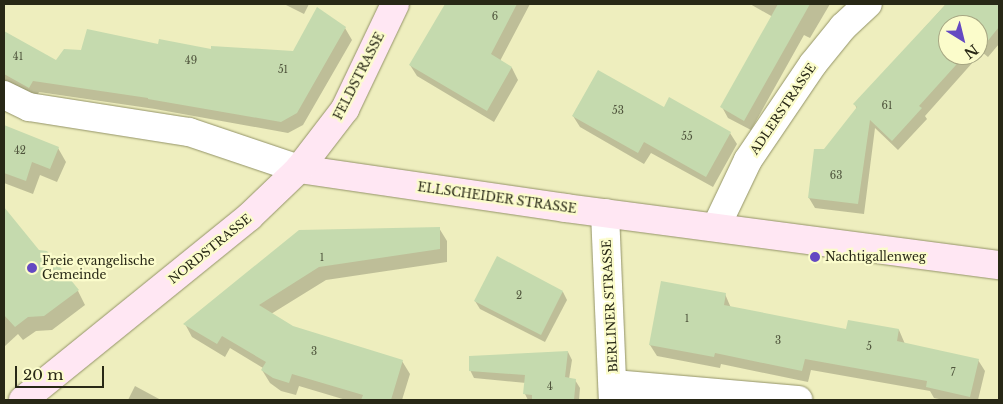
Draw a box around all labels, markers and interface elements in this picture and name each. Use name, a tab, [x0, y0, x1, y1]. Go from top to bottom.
house number: 6	[492, 11, 498, 23]
north arrow	[938, 15, 988, 65]
street label: FELDSTRASSE	[331, 30, 387, 122]
text: N	[961, 40, 982, 62]
house number: 41	[13, 51, 23, 63]
house number: 49	[185, 55, 197, 67]
street label: ADLERSTRASSE	[747, 61, 819, 157]
house number: 51	[278, 64, 288, 76]
house number: 61	[882, 100, 892, 112]
house number: 53	[612, 105, 624, 117]
house number: 55	[681, 131, 693, 143]
house number: 42	[14, 145, 26, 157]
house number: 63	[830, 170, 842, 182]
street label: ELLSCHEIDER STRASSE	[416, 180, 578, 216]
street label: NORDSTRASSE	[166, 211, 254, 287]
street label: BERLINER STRASSE	[599, 239, 621, 373]
place label: Nachtigallenweg	[825, 250, 926, 264]
marker: Nachtigallenweg	[809, 251, 821, 263]
house number: 1	[320, 252, 324, 264]
place label: Freie evangelische Gemeinde	[42, 254, 155, 282]
marker: Freie evangelische Gemeinde	[26, 262, 38, 274]
house number: 2	[516, 290, 522, 302]
house number: 1	[685, 313, 689, 325]
house number: 3	[775, 335, 781, 347]
house number: 5	[866, 341, 872, 353]
house number: 3	[311, 346, 317, 358]
scale bar	[18, 356, 106, 388]
text: 20 m	[23, 365, 63, 384]
house number: 7	[950, 367, 956, 379]
house number: 4	[547, 381, 553, 393]

